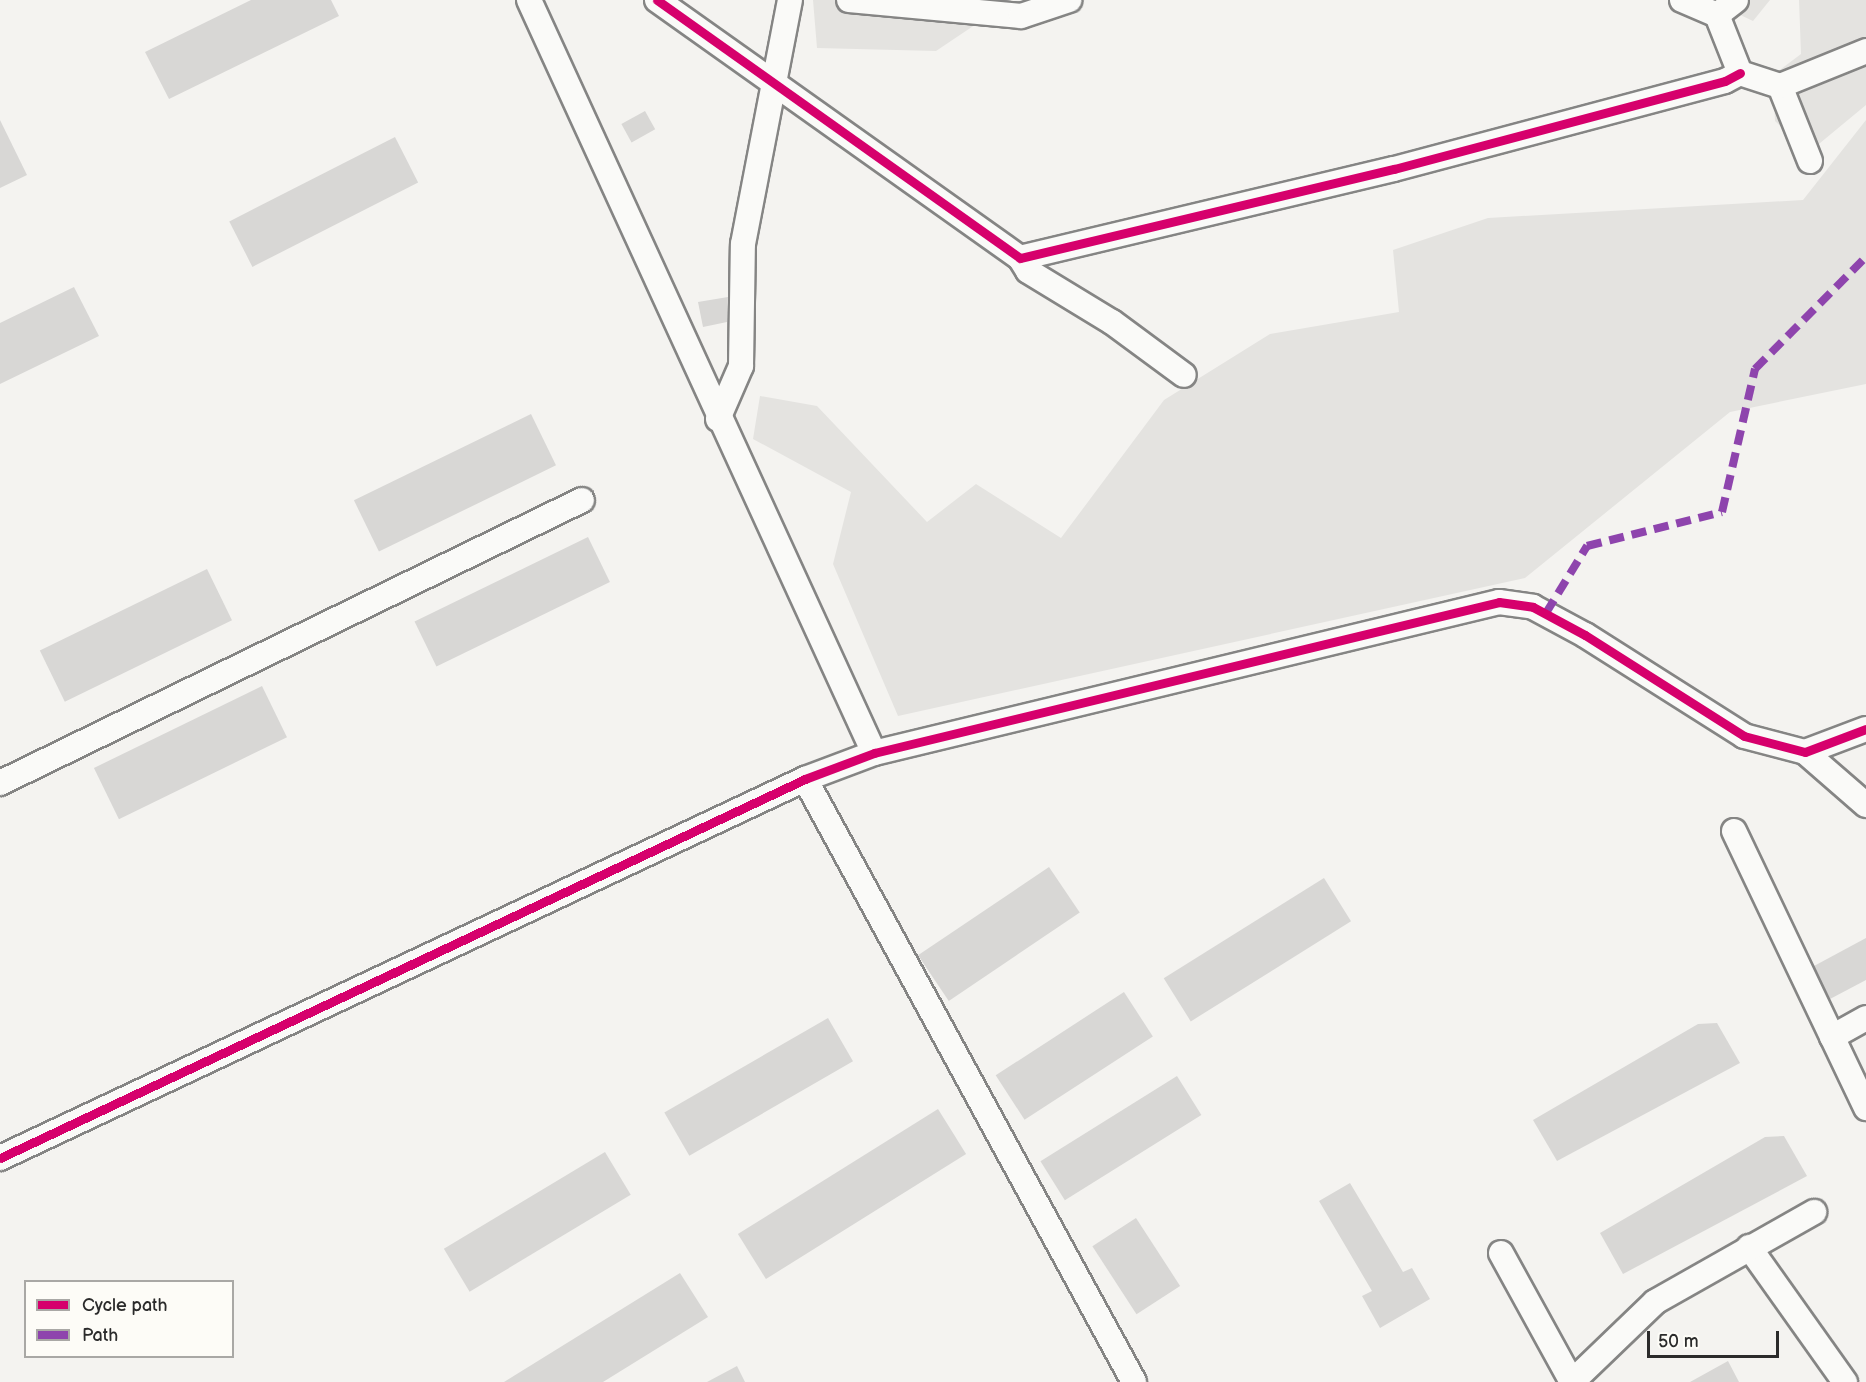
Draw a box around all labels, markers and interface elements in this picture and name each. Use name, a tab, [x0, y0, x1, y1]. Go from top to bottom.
legend	[24, 1280, 234, 1358]
text: Cycle path	[82, 1295, 168, 1316]
scale bar	[1650, 1319, 1782, 1357]
text: Path	[82, 1325, 118, 1346]
text: 50 m	[1658, 1331, 1699, 1352]

